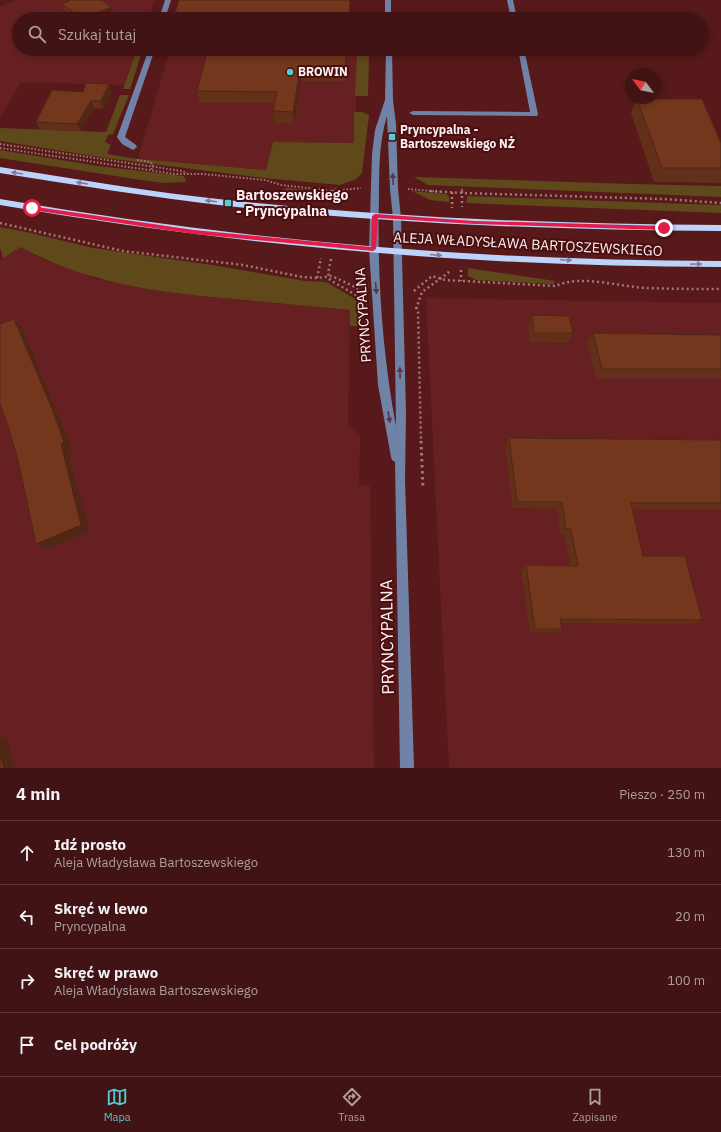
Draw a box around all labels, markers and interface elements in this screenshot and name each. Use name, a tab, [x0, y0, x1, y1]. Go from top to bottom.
search box	[12, 12, 709, 56]
icon: search	[26, 23, 48, 45]
text: Szukaj tutaj	[58, 25, 136, 44]
place label: BROWIN	[298, 64, 348, 79]
marker: BROWIN	[285, 67, 295, 77]
north arrow	[625, 68, 661, 104]
place label: Pryncypalna - Bartoszewskiego NŻ	[400, 122, 515, 151]
marker: Pryncypalna - Bartoszewskiego NŻ	[387, 132, 397, 142]
one-way arrow	[11, 170, 23, 176]
one-way arrow	[390, 173, 397, 185]
one-way arrow	[76, 180, 88, 186]
place label: Bartoszewskiego - Pryncypalna	[236, 186, 348, 220]
one-way arrow	[205, 197, 217, 204]
marker: Bartoszewskiego - Pryncypalna	[223, 198, 233, 208]
route start	[23, 199, 41, 217]
route end	[655, 219, 673, 237]
street label: ALEJA WŁADYSŁAWA BARTOSZEWSKIEGO	[393, 228, 663, 260]
one-way arrow	[430, 251, 442, 258]
one-way arrow	[560, 257, 572, 264]
one-way arrow	[690, 261, 703, 267]
street label: PRYNCYPALNA	[351, 267, 375, 363]
one-way arrow	[373, 282, 379, 294]
one-way arrow	[397, 366, 403, 379]
one-way arrow	[386, 411, 392, 423]
street label: PRYNCYPALNA	[375, 579, 399, 695]
text: 4 min	[16, 783, 60, 805]
text: Pieszo · 250 m	[619, 786, 705, 803]
text: Idź prosto	[54, 835, 126, 854]
icon: ahead	[16, 842, 38, 864]
text: 130 m	[667, 844, 705, 861]
text: Aleja Władysława Bartoszewskiego	[54, 854, 258, 871]
text: Skręć w lewo	[54, 899, 148, 918]
icon: left	[16, 906, 38, 928]
text: 20 m	[675, 908, 705, 925]
text: Pryncypalna	[54, 918, 126, 935]
text: Skręć w prawo	[54, 963, 158, 982]
icon: right	[16, 970, 38, 992]
text: 100 m	[667, 972, 705, 989]
text: Aleja Władysława Bartoszewskiego	[54, 982, 258, 999]
icon: arrive	[16, 1034, 38, 1056]
text: Cel podróży	[54, 1035, 137, 1054]
tab: Mapa	[104, 1086, 131, 1124]
tab: Trasa	[338, 1086, 365, 1124]
tab: Zapisane	[572, 1086, 617, 1124]

